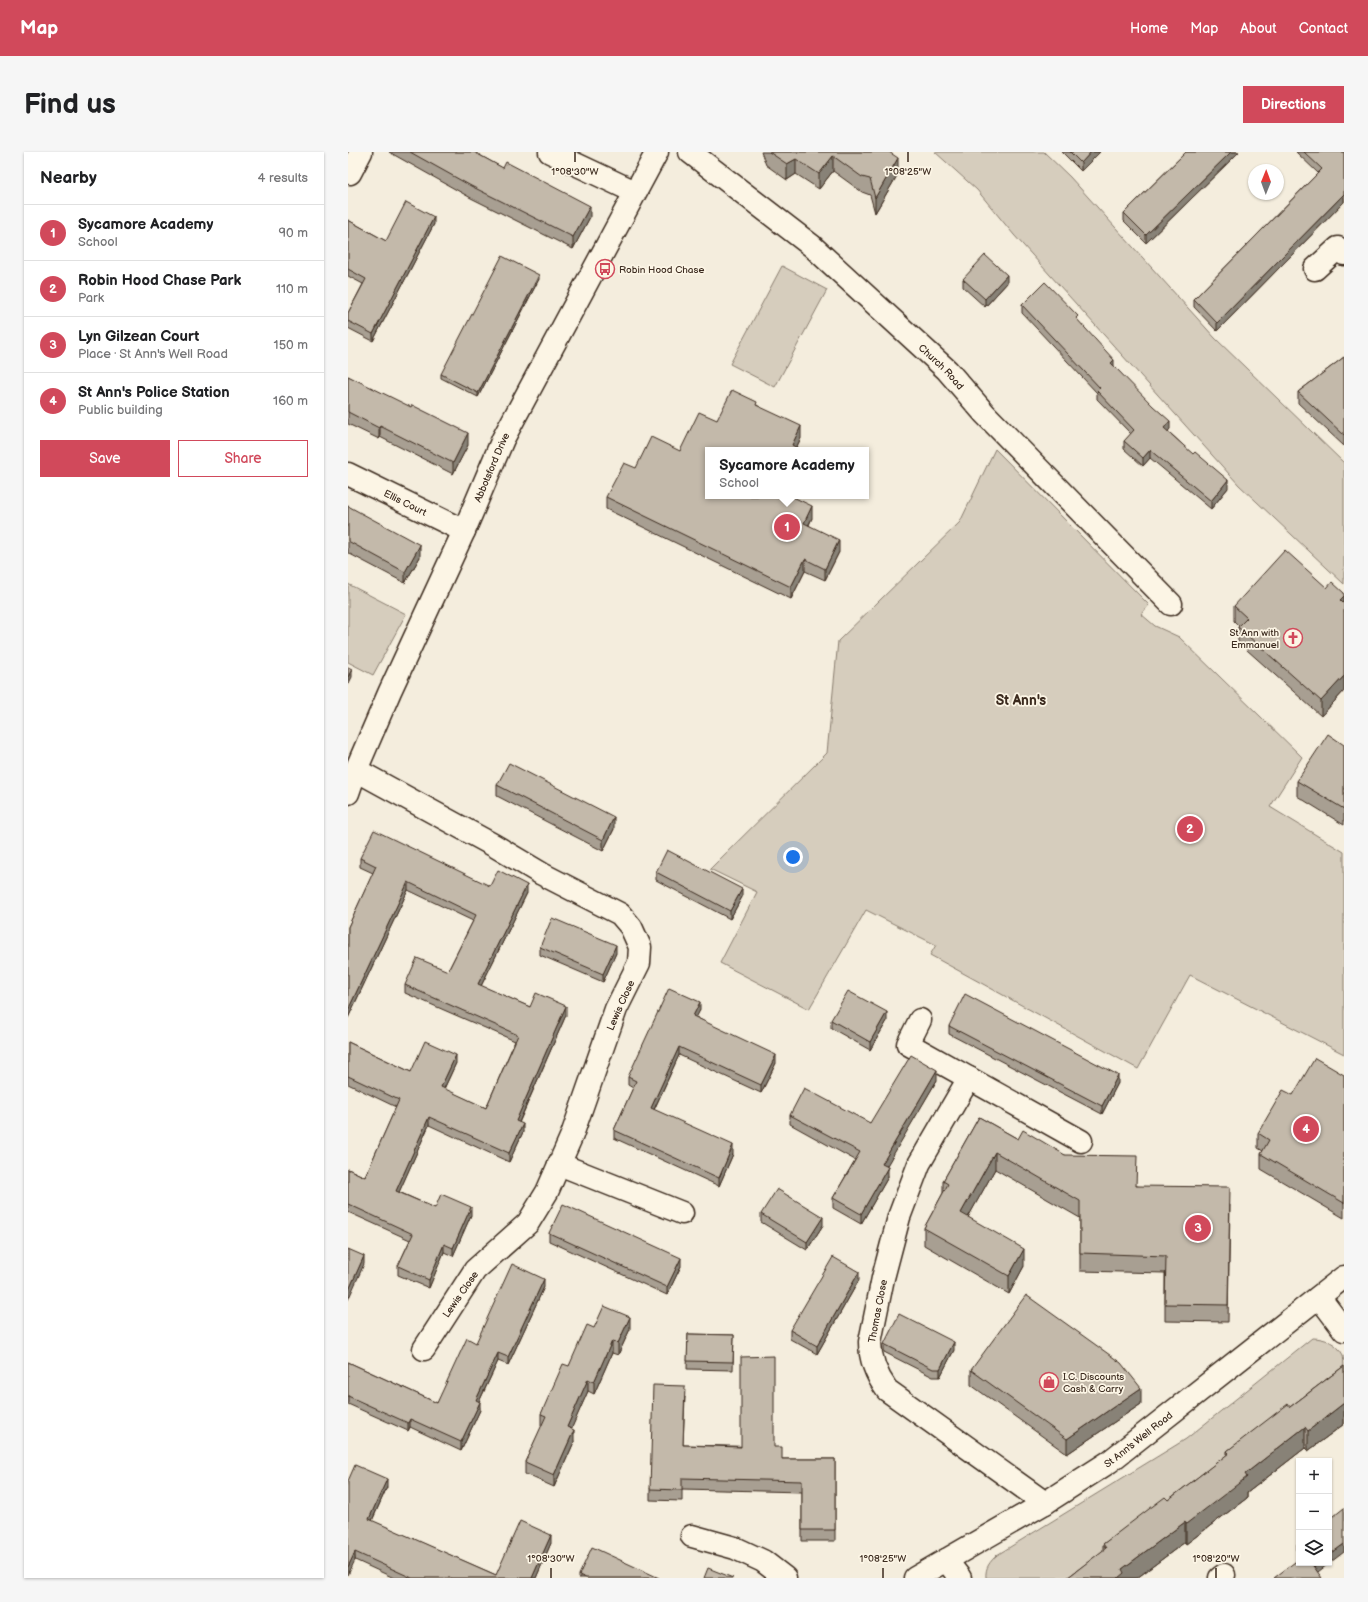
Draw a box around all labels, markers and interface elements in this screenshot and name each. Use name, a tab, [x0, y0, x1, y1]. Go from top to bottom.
text: Map	[20, 17, 58, 40]
text: Home	[1130, 20, 1168, 37]
text: Map	[1190, 20, 1218, 37]
text: About	[1240, 20, 1277, 37]
text: Contact	[1299, 20, 1348, 37]
button: Directions	[1243, 86, 1344, 123]
text: Find us	[24, 88, 116, 121]
north arrow	[1248, 164, 1284, 200]
text: 1°08'30"W	[551, 166, 599, 178]
text: 1°08'25"W	[885, 166, 931, 178]
text: Nearby	[40, 168, 97, 188]
text: 4 results	[258, 170, 308, 186]
text: Sycamore Academy	[78, 215, 213, 234]
text: 1	[50, 225, 56, 241]
text: 90 m	[279, 225, 308, 241]
text: School	[78, 234, 118, 250]
bus stop icon: Robin Hood Chase	[594, 258, 616, 280]
place label: Robin Hood Chase	[619, 264, 704, 276]
text: Robin Hood Chase Park	[78, 271, 241, 290]
text: 2	[49, 281, 57, 297]
text: 110 m	[276, 281, 308, 297]
text: Park	[78, 290, 104, 306]
text: Lyn Gilzean Court	[78, 327, 199, 346]
text: 3	[49, 337, 57, 353]
text: 150 m	[274, 337, 308, 353]
street label: Church Road	[916, 342, 966, 392]
text: Place · St Ann's Well Road	[78, 346, 228, 362]
text: St Ann's Police Station	[78, 383, 230, 402]
text: 4	[49, 393, 57, 409]
text: 160 m	[273, 393, 308, 409]
text: Public building	[78, 402, 163, 418]
street label: Abbotsford Drive	[472, 431, 512, 504]
button: Save	[40, 440, 170, 477]
button: Share	[178, 440, 308, 477]
popup	[705, 447, 869, 499]
text: Sycamore Academy	[719, 456, 855, 475]
text: School	[719, 475, 759, 491]
street label: Ellis Court	[382, 488, 428, 519]
pin: 1	[774, 512, 800, 542]
place label: St Ann with Emmanuel	[1229, 627, 1279, 651]
church icon: St Ann with Emmanuel	[1282, 627, 1304, 649]
district label: St Ann's	[996, 692, 1046, 709]
pin: 2	[1177, 814, 1203, 844]
your location	[783, 847, 803, 867]
street label: Lewis Close	[604, 978, 637, 1032]
pin: 4	[1293, 1114, 1319, 1144]
pin: 3	[1185, 1213, 1211, 1243]
street label: Lewis Close	[440, 1269, 481, 1320]
street label: Thomas Close	[866, 1278, 890, 1344]
shop icon: I.C. Discounts Cash & Carry	[1038, 1371, 1060, 1393]
place label: I.C. Discounts Cash & Carry	[1063, 1371, 1124, 1395]
street label: St Ann's Well Road	[1102, 1409, 1175, 1471]
map controls	[1296, 1458, 1332, 1566]
button: +	[1296, 1458, 1332, 1494]
button: −	[1296, 1494, 1332, 1530]
button: layers	[1296, 1530, 1332, 1566]
text: 1°08'30"W	[527, 1553, 575, 1565]
text: 1°08'25"W	[860, 1553, 906, 1565]
text: 1°08'20"W	[1192, 1553, 1240, 1565]

